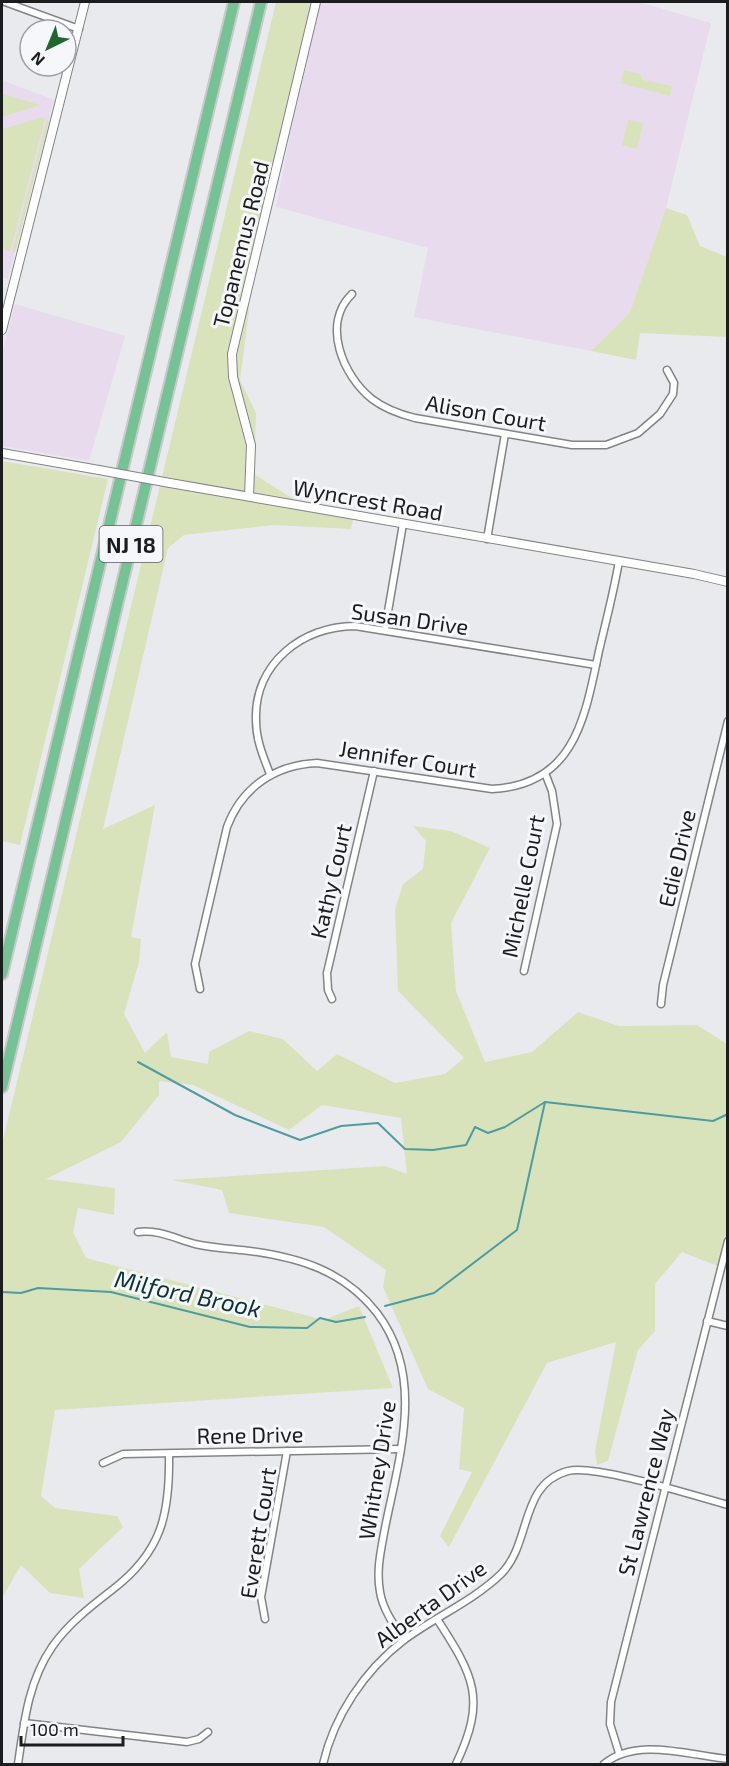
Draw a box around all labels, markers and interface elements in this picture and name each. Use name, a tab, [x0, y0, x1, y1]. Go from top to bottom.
north arrow	[18, 18, 78, 78]
text: N	[27, 48, 48, 70]
street label: Topanemus Road	[207, 158, 273, 330]
street label: Alison Court	[424, 389, 548, 435]
street label: Wyncrest Road	[291, 473, 445, 525]
road number: NJ 18	[100, 526, 162, 562]
street label: Susan Drive	[350, 597, 470, 639]
street label: Jennifer Court	[338, 734, 478, 782]
street label: Edie Drive	[652, 807, 700, 909]
street label: Michelle Court	[495, 813, 549, 959]
street label: Kathy Court	[304, 821, 356, 941]
water label: Milford Brook	[112, 1263, 264, 1323]
street label: Whitney Drive	[352, 1399, 400, 1541]
street label: St Lawrence Way	[612, 1405, 678, 1578]
street label: Rene Drive	[196, 1420, 304, 1448]
street label: Everett Court	[234, 1466, 280, 1600]
street label: Alberta Drive	[369, 1554, 491, 1652]
scale bar	[21, 1709, 123, 1747]
text: 100 m	[30, 1718, 79, 1740]

